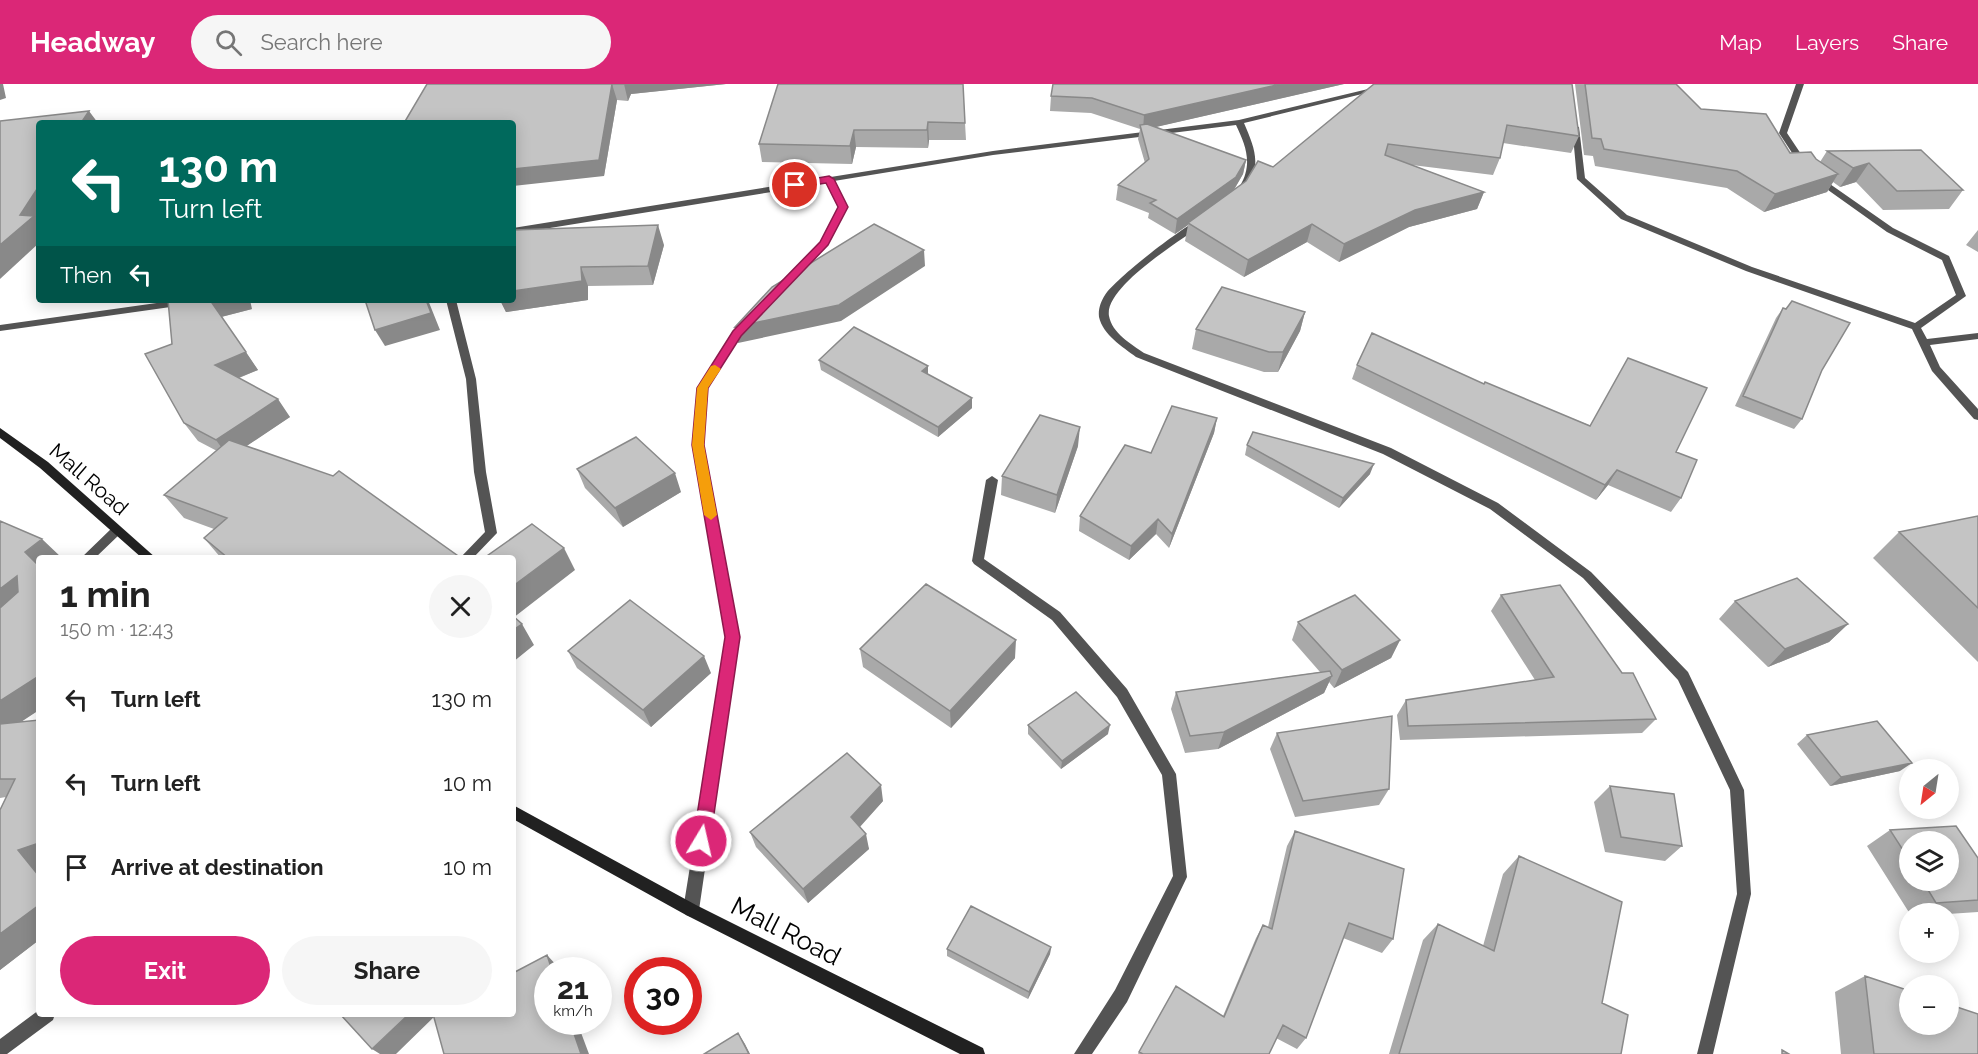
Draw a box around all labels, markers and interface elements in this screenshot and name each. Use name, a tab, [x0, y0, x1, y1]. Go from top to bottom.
search box	[191, 15, 611, 69]
text: Headway	[30, 26, 155, 59]
icon: search	[212, 26, 245, 59]
text: Search here	[260, 29, 383, 55]
text: Map	[1719, 30, 1762, 55]
text: Layers	[1795, 30, 1859, 55]
text: Share	[1892, 30, 1948, 55]
text: 130 m	[159, 143, 278, 192]
icon: left	[60, 144, 138, 222]
pin	[769, 159, 820, 210]
icon: arrive	[778, 168, 811, 201]
text: Turn left	[159, 193, 262, 224]
icon: left	[124, 258, 157, 291]
text: Then	[60, 262, 112, 288]
street label: Mall Road	[44, 438, 134, 520]
text: 1 min	[60, 573, 151, 615]
button: close	[429, 575, 492, 638]
text: 150 m · 12:43	[60, 617, 174, 641]
icon: left	[60, 683, 93, 716]
text: Turn left	[111, 686, 201, 712]
text: 130 m	[432, 686, 492, 712]
north arrow	[1899, 759, 1959, 819]
map controls	[1899, 759, 1959, 1035]
icon: left	[60, 767, 93, 800]
text: Turn left	[111, 770, 201, 796]
text: 10 m	[443, 770, 492, 796]
position arrow	[669, 809, 733, 873]
button: layers	[1899, 831, 1959, 891]
icon: arrive	[60, 851, 93, 884]
text: Arrive at destination	[111, 854, 324, 880]
text: 10 m	[443, 854, 492, 880]
street label: Mall Road	[726, 891, 846, 971]
button: +	[1899, 903, 1959, 963]
button: Exit	[60, 936, 270, 1005]
button: Share	[282, 936, 492, 1005]
speed limit sign: 30	[624, 957, 702, 1035]
text: 21	[557, 971, 589, 1006]
button: −	[1899, 975, 1959, 1035]
text: km/h	[553, 1002, 593, 1020]

